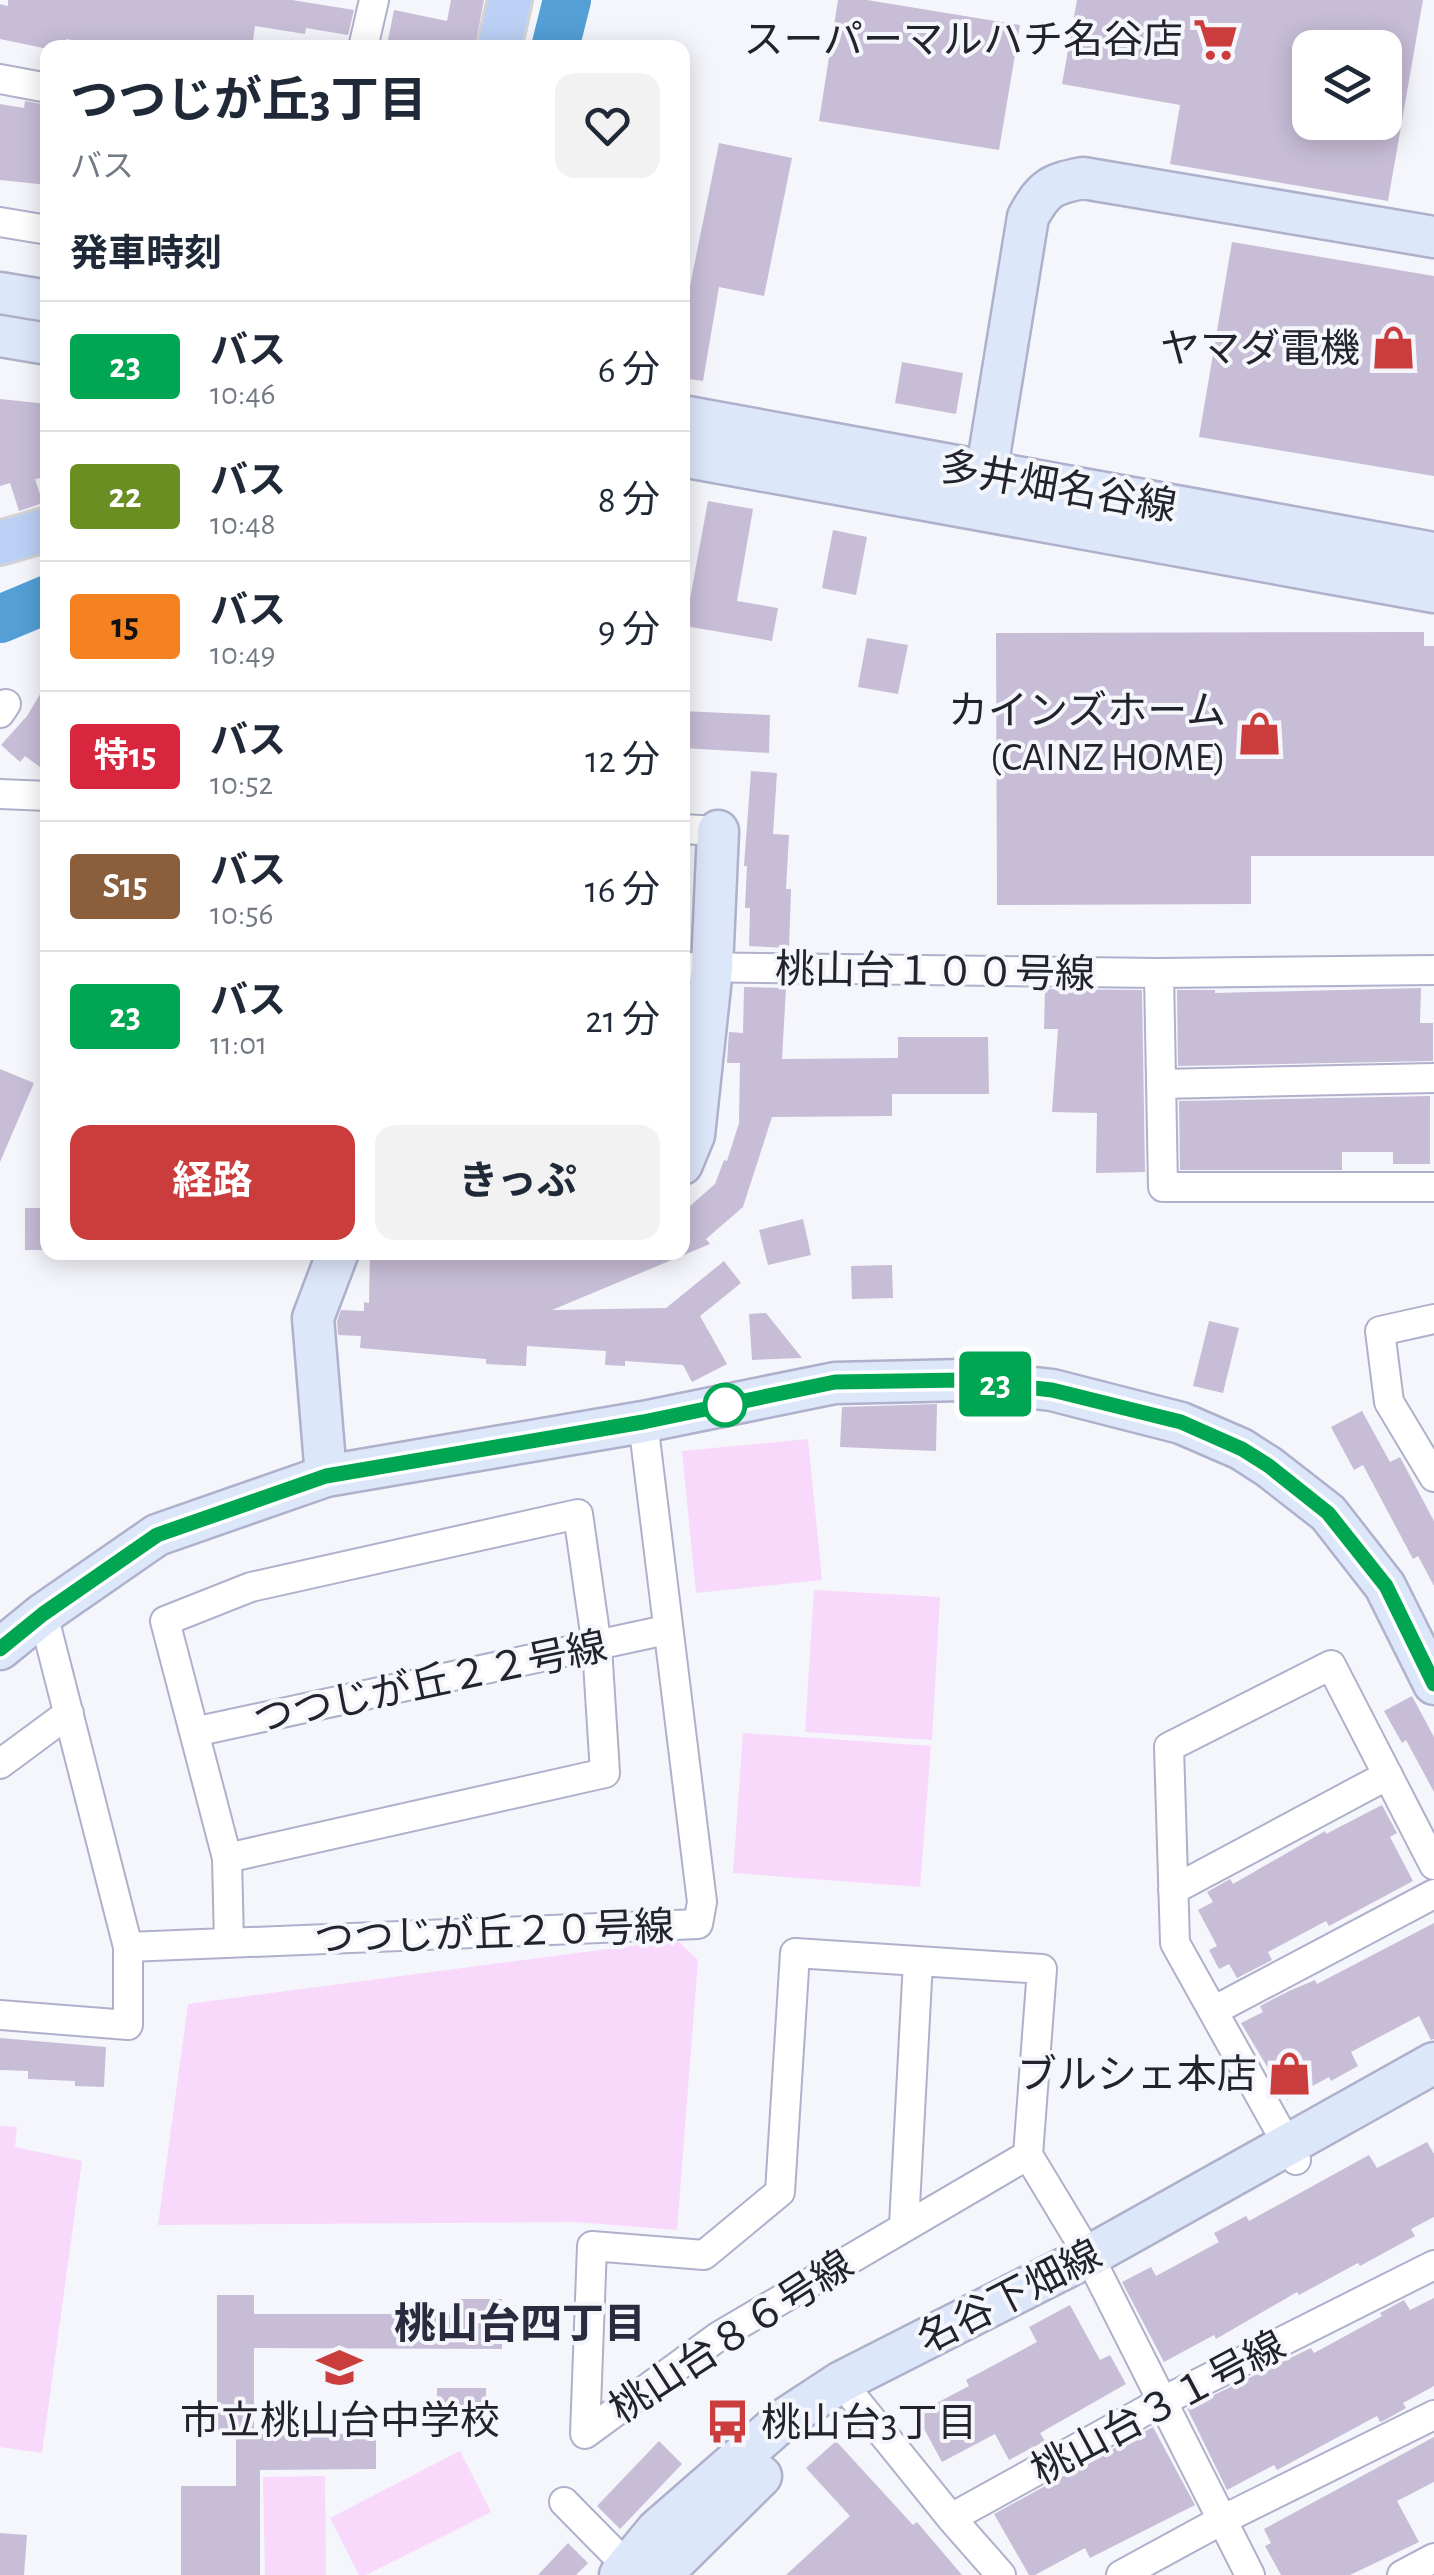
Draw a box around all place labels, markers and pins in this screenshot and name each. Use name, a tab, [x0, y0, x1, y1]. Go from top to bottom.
supermarket icon: スーパーマルハチ名谷店	[1192, 15, 1240, 63]
place label: スーパーマルハチ名谷店	[743, 19, 1183, 61]
shop icon: ヤマダ電機	[1369, 324, 1417, 372]
place label: ヤマダ電機	[1160, 328, 1360, 370]
place label: カインズホーム (CAINZ HOME)	[948, 690, 1226, 778]
shop icon: カインズホーム (CAINZ HOME)	[1235, 709, 1283, 757]
unlabelled marker	[704, 1384, 746, 1426]
shop icon: ブルシェ本店	[1266, 2050, 1314, 2098]
place label: ブルシェ本店	[1017, 2053, 1257, 2096]
school or university icon: 市立桃山台中学校	[316, 2343, 364, 2391]
bus stop icon: 桃山台3丁目	[704, 2398, 752, 2446]
place label: 市立桃山台中学校	[180, 2400, 500, 2442]
place label: 桃山台3丁目	[761, 2402, 977, 2444]

